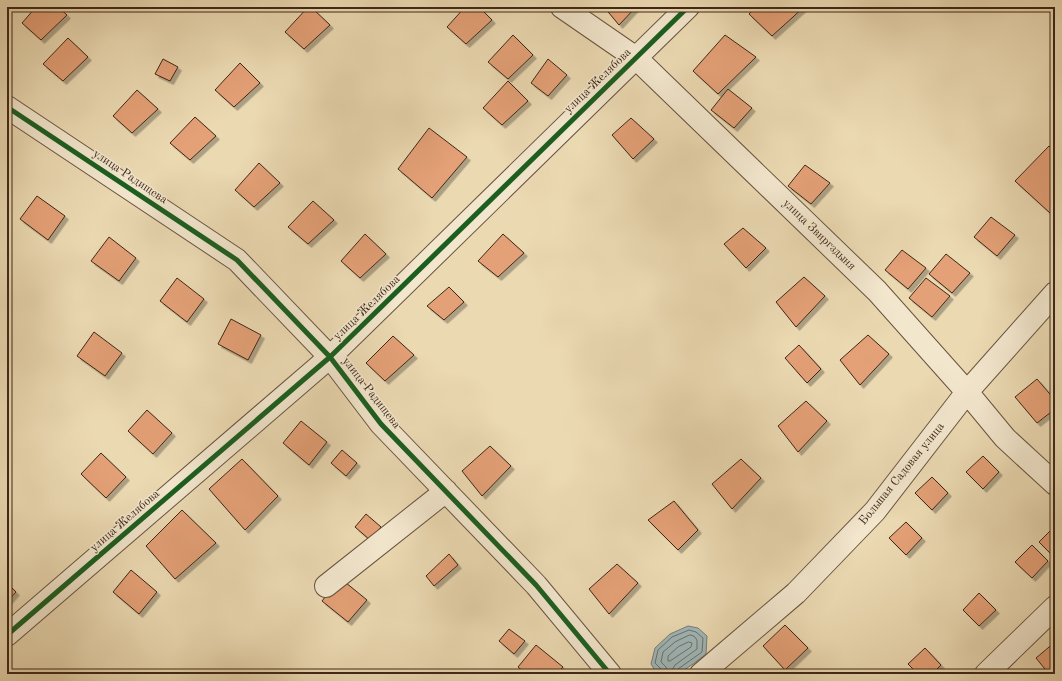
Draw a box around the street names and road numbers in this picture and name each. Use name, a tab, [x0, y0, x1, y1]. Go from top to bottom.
street label: улица Желябова	[562, 46, 634, 116]
street label: улица Радищева	[91, 148, 169, 206]
street label: улица Звиргздыня	[780, 197, 858, 273]
street label: улица Желябова	[331, 273, 403, 343]
street label: улица Радищева	[340, 355, 402, 431]
street label: Большая Садовая улица	[857, 420, 947, 527]
street label: улица Желябова	[88, 488, 162, 554]

